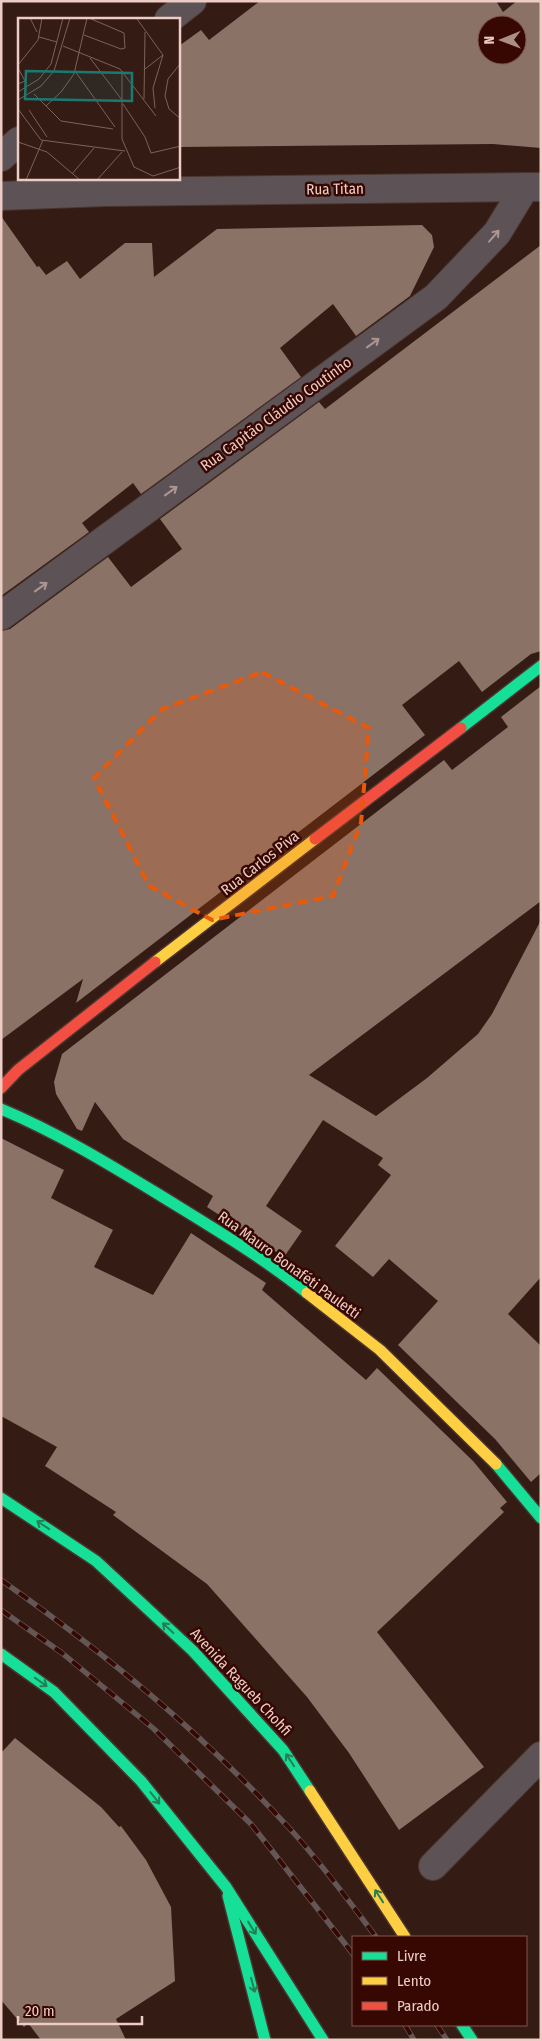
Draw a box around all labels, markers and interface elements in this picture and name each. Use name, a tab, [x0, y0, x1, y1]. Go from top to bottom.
north arrow	[477, 15, 527, 65]
inset map	[18, 18, 180, 180]
text: N	[481, 36, 498, 45]
street label: Rua Titan	[306, 179, 364, 199]
one-way arrow	[488, 230, 499, 243]
one-way arrow	[366, 338, 380, 348]
street label: Rua Capitão Cláudio Coutinho	[197, 353, 355, 475]
one-way arrow	[164, 486, 178, 496]
one-way arrow	[33, 582, 47, 593]
street label: Rua Carlos Piva	[217, 827, 303, 899]
street label: Rua Mauro Bonaféti Pauletti	[214, 1207, 364, 1323]
one-way arrow	[36, 1520, 50, 1530]
one-way arrow	[162, 1622, 175, 1634]
street label: Avenida Ragueb Chohfi	[187, 1625, 295, 1739]
one-way arrow	[34, 1677, 48, 1687]
one-way arrow	[284, 1754, 294, 1768]
one-way arrow	[150, 1791, 160, 1805]
one-way arrow	[373, 1890, 383, 1904]
one-way arrow	[246, 1921, 257, 1935]
legend	[352, 1936, 527, 2026]
text: Livre	[397, 1947, 426, 1965]
text: Lento	[397, 1972, 431, 1990]
one-way arrow	[248, 1977, 258, 1993]
scale bar	[18, 1994, 141, 2026]
text: Parado	[397, 1997, 440, 2015]
text: 20 m	[25, 2002, 55, 2020]

